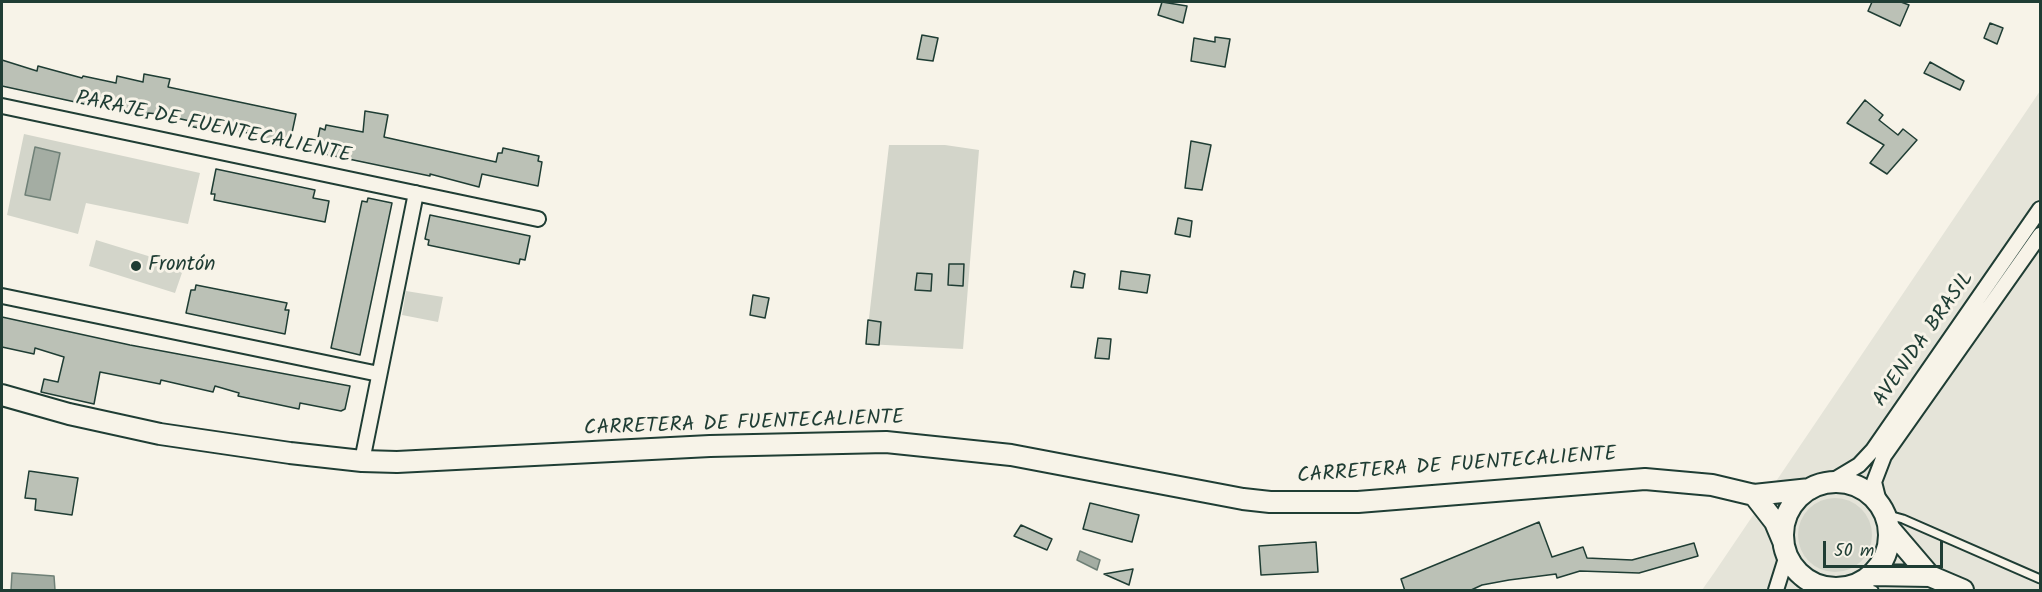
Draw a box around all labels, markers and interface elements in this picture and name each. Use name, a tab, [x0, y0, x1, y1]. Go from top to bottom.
street label: PARAJE DE FUENTECALIENTE	[73, 87, 353, 171]
place label: Frontón	[148, 253, 215, 279]
marker: Frontón	[129, 259, 143, 273]
street label: AVENIDA BRASIL	[1869, 268, 1981, 412]
street label: CARRETERA DE FUENTECALIENTE	[584, 407, 904, 443]
street label: CARRETERA DE FUENTECALIENTE	[1296, 443, 1618, 491]
scale bar	[1826, 529, 1946, 567]
text: 50 m	[1834, 537, 1874, 566]

